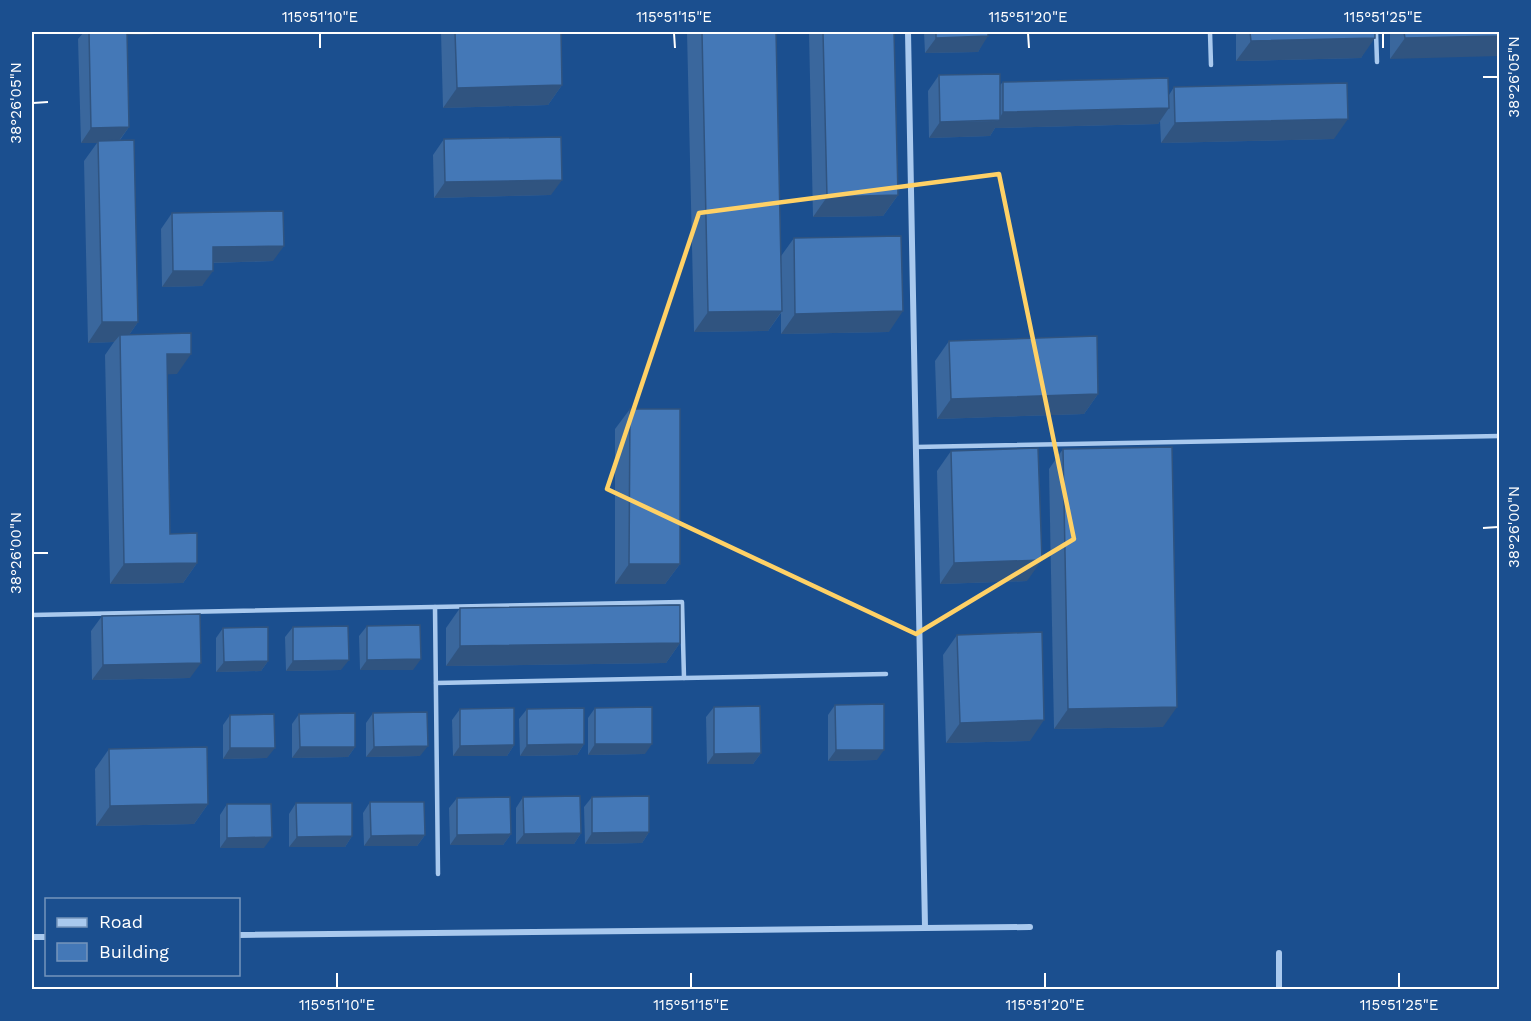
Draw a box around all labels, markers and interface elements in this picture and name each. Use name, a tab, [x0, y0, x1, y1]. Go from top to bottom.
text: 115°51'10"E	[282, 8, 358, 26]
text: 115°51'15"E	[636, 8, 712, 26]
text: 115°51'20"E	[988, 8, 1068, 26]
text: 115°51'25"E	[1344, 8, 1422, 26]
text: 38°26'05"N	[1505, 36, 1523, 118]
text: 38°26'05"N	[7, 62, 25, 144]
text: 38°26'00"N	[1505, 486, 1523, 568]
text: 38°26'00"N	[7, 512, 25, 594]
legend	[45, 898, 240, 976]
text: Road	[99, 911, 143, 932]
text: Building	[99, 941, 169, 962]
text: 115°51'10"E	[299, 996, 375, 1014]
text: 115°51'15"E	[653, 996, 729, 1014]
text: 115°51'20"E	[1005, 996, 1085, 1014]
text: 115°51'25"E	[1360, 996, 1438, 1014]

